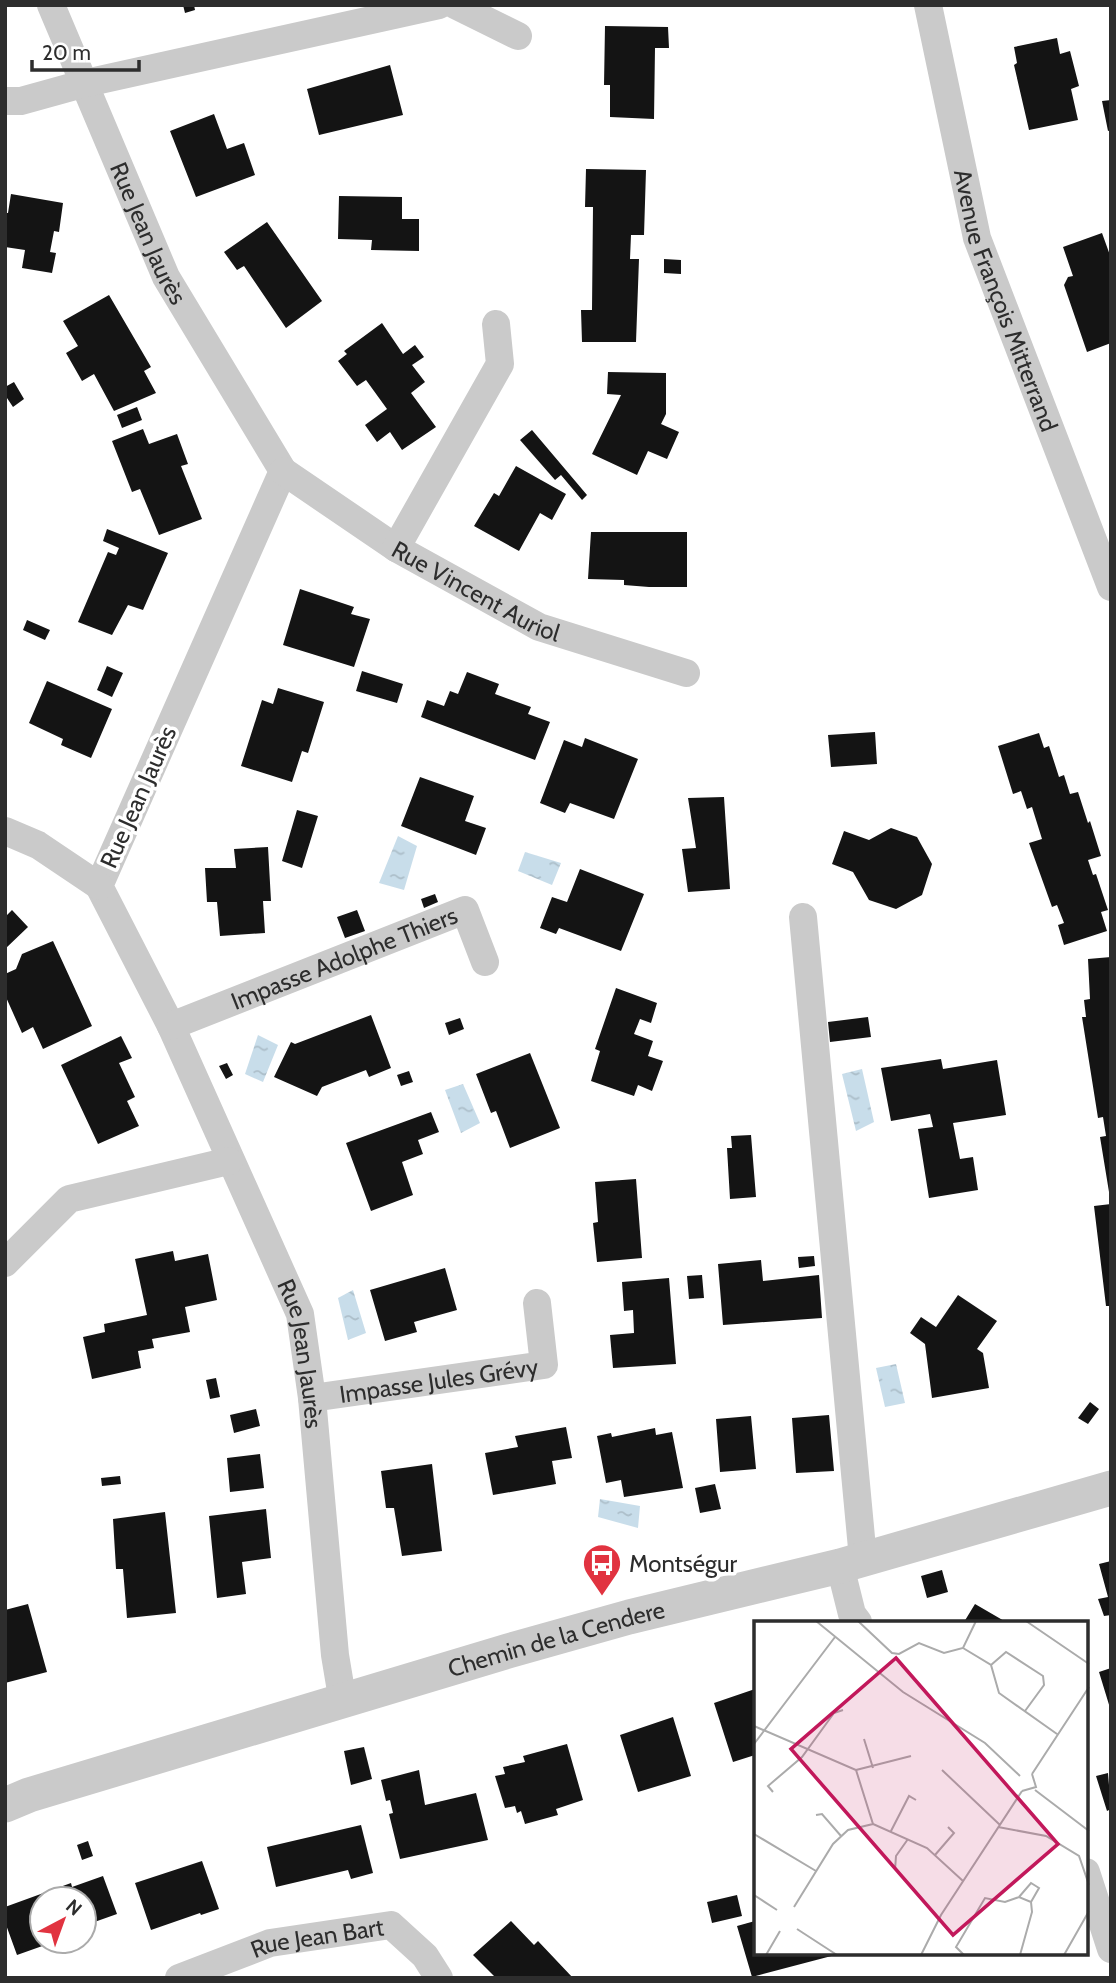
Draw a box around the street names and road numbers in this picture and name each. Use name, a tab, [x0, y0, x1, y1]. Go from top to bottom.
street label: Rue Jean Jaurès	[105, 158, 193, 309]
street label: Avenue François Mitterrand	[948, 167, 1064, 435]
street label: Rue Vincent Auriol	[387, 534, 564, 647]
street label: Rue Jean Jaurès	[94, 721, 182, 872]
street label: Impasse Adolphe Thiers	[227, 900, 461, 1015]
street label: Rue Jean Jaurès	[272, 1274, 329, 1430]
street label: Impasse Jules Grévy	[337, 1352, 540, 1408]
street label: Chemin de la Cendere	[444, 1594, 668, 1683]
street label: Rue Jean Bart	[246, 1912, 386, 1964]

